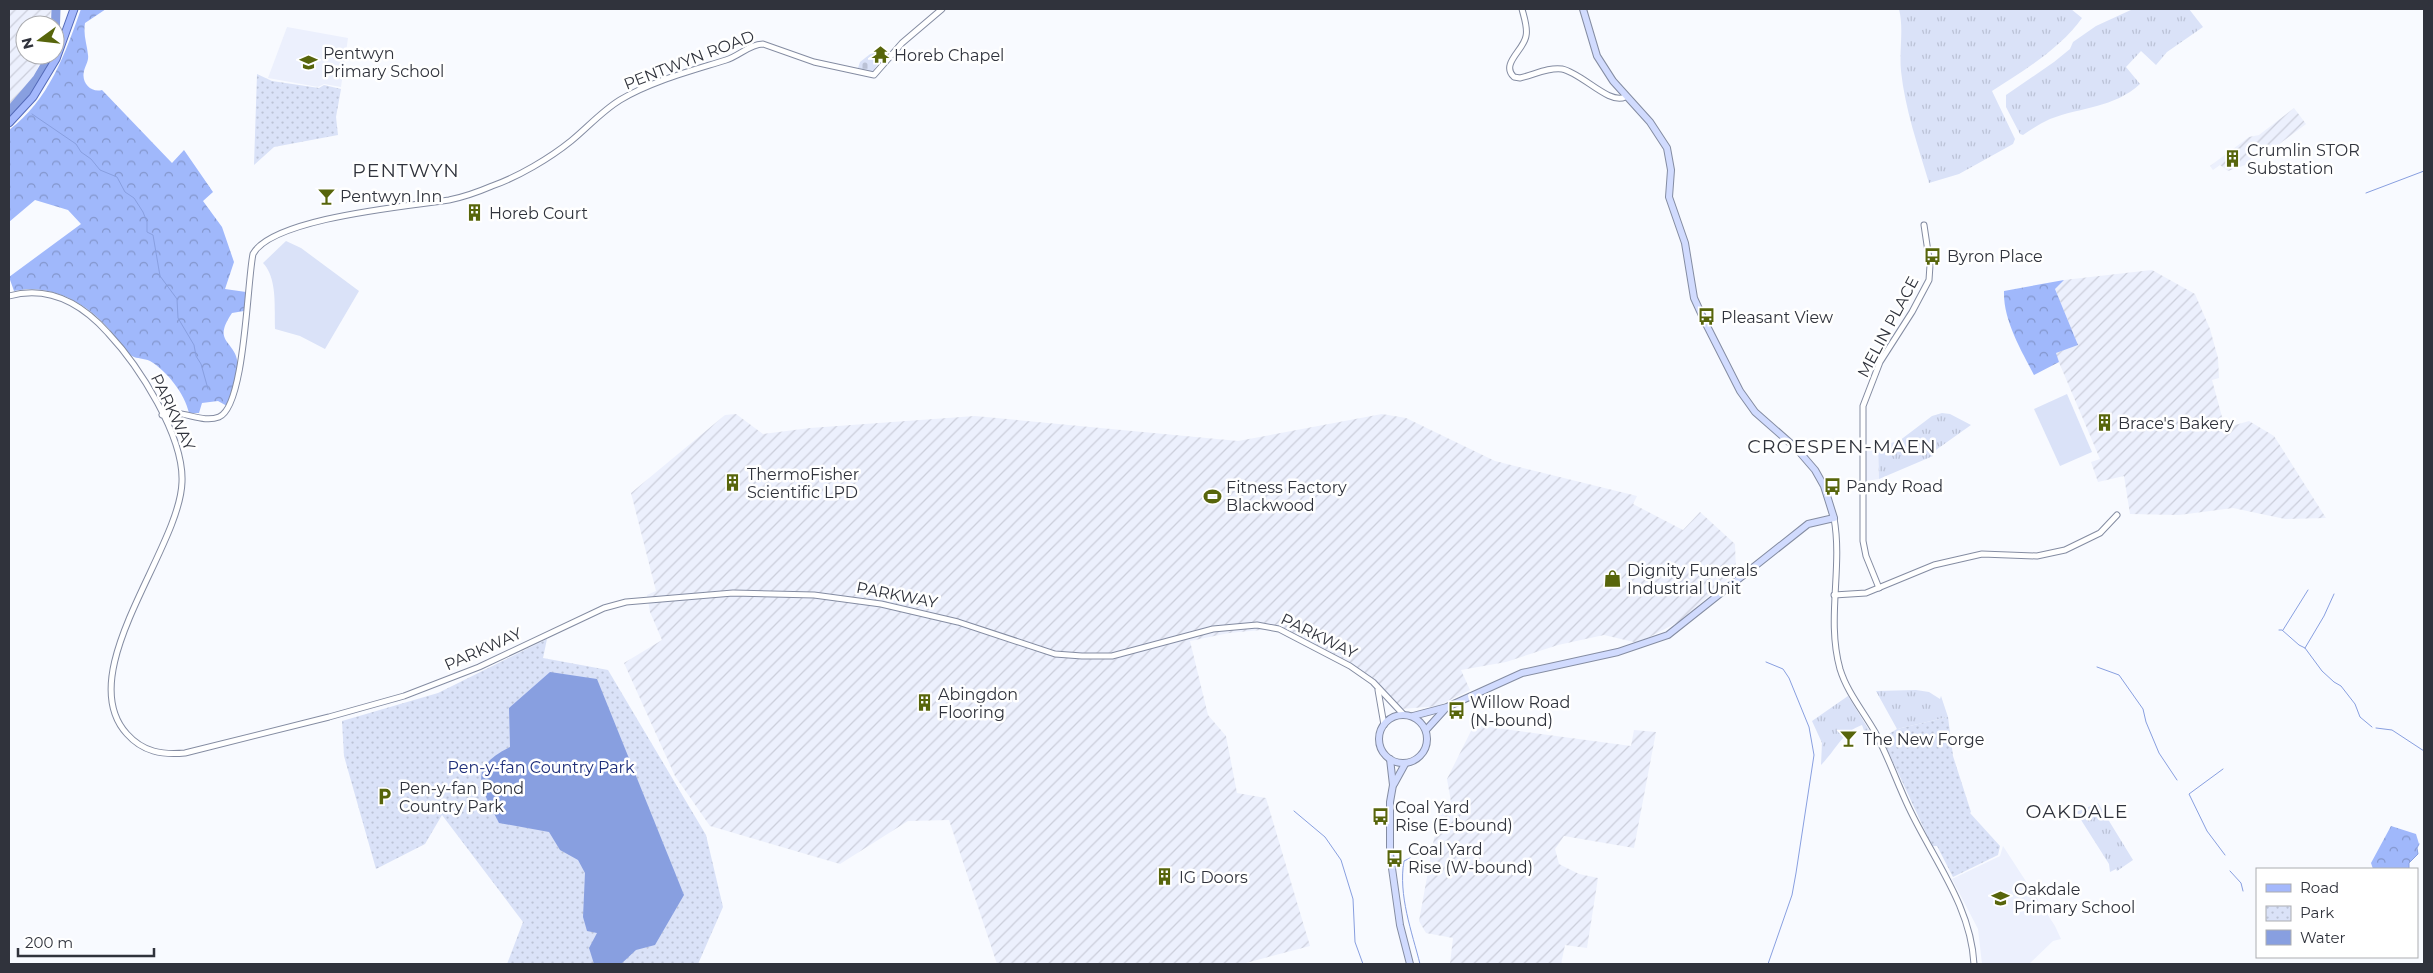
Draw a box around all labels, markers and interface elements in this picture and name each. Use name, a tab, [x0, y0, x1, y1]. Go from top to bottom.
north arrow	[15, 15, 65, 65]
street label: PENTWYN ROAD	[621, 26, 757, 94]
text: N	[17, 36, 38, 51]
place label: Pentwyn Primary School	[323, 44, 444, 81]
temple icon: Horeb Chapel	[870, 45, 890, 65]
place label: Horeb Chapel	[894, 46, 1004, 65]
school or university icon: Pentwyn Primary School	[299, 52, 319, 72]
place label: Crumlin STOR Substation	[2247, 141, 2360, 178]
building icon: Crumlin STOR Substation	[2223, 149, 2243, 169]
district label: PENTWYN	[352, 159, 460, 182]
bar icon: Pentwyn Inn	[316, 186, 336, 206]
place label: Pentwyn Inn	[340, 187, 442, 206]
building icon: Horeb Court	[465, 203, 485, 223]
place label: Horeb Court	[489, 204, 588, 223]
bus stop icon: Byron Place	[1923, 246, 1943, 266]
place label: Byron Place	[1947, 247, 2043, 266]
street label: MELIN PLACE	[1853, 273, 1923, 381]
bus stop icon: Pleasant View	[1697, 307, 1717, 327]
place label: Pleasant View	[1721, 308, 1833, 327]
street label: PARKWAY	[147, 371, 199, 454]
building icon: Brace's Bakery	[2094, 413, 2114, 433]
place label: Brace's Bakery	[2118, 414, 2234, 433]
district label: CROESPEN-MAEN	[1747, 435, 1937, 458]
place label: ThermoFisher Scientific LPD	[747, 465, 859, 502]
building icon: ThermoFisher Scientific LPD	[723, 473, 743, 493]
bus stop icon: Pandy Road	[1822, 476, 1842, 496]
place label: Pandy Road	[1846, 477, 1943, 496]
place label: Fitness Factory Blackwood	[1226, 478, 1347, 515]
sports icon: Fitness Factory Blackwood	[1202, 486, 1222, 506]
place label: Dignity Funerals Industrial Unit	[1627, 561, 1758, 598]
shop icon: Dignity Funerals Industrial Unit	[1603, 569, 1623, 589]
street label: PARKWAY	[855, 578, 940, 612]
street label: PARKWAY	[1278, 609, 1361, 663]
street label: PARKWAY	[441, 623, 525, 674]
place label: Abingdon Flooring	[938, 685, 1018, 722]
building icon: Abingdon Flooring	[914, 693, 934, 713]
place label: Willow Road (N-bound)	[1470, 693, 1570, 730]
bus stop icon: Willow Road (N-bound)	[1446, 701, 1466, 721]
bar icon: The New Forge	[1839, 729, 1859, 749]
place label: The New Forge	[1863, 730, 1984, 749]
park label: Pen-y-fan Country Park	[448, 758, 635, 777]
place label: Pen-y-fan Pond Country Park	[399, 779, 524, 816]
parking icon: Pen-y-fan Pond Country Park	[375, 787, 395, 807]
place label: Coal Yard Rise (E-bound)	[1395, 798, 1513, 835]
district label: OAKDALE	[2026, 800, 2128, 823]
bus stop icon: Coal Yard Rise (E-bound)	[1371, 806, 1391, 826]
place label: Coal Yard Rise (W-bound)	[1408, 840, 1533, 877]
bus stop icon: Coal Yard Rise (W-bound)	[1384, 848, 1404, 868]
building icon: IG Doors	[1155, 867, 1175, 887]
place label: IG Doors	[1179, 868, 1248, 887]
legend	[2256, 868, 2418, 958]
text: Road	[2300, 878, 2339, 897]
place label: Oakdale Primary School	[2014, 880, 2135, 917]
school or university icon: Oakdale Primary School	[1990, 888, 2010, 908]
text: Park	[2300, 903, 2334, 922]
scale bar	[18, 926, 154, 958]
text: Water	[2300, 928, 2346, 947]
text: 200 m	[25, 933, 73, 952]

